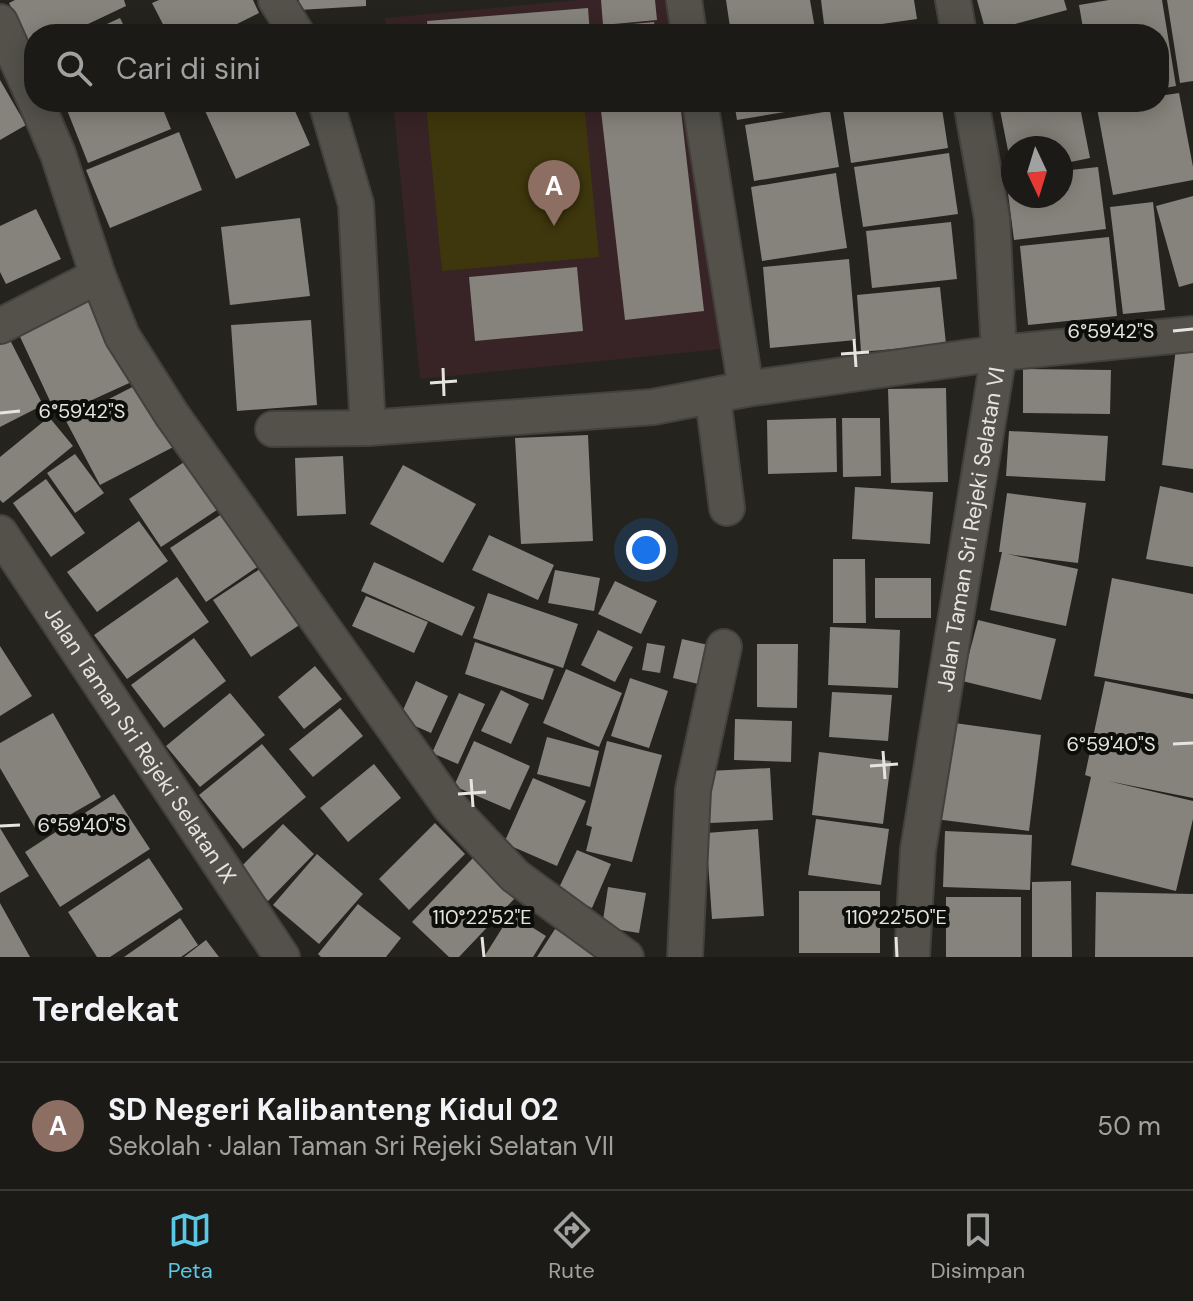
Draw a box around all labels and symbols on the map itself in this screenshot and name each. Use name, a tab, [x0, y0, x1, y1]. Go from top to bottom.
north arrow	[1001, 136, 1073, 208]
pin: A	[528, 160, 580, 226]
text: 6°59'42"S	[1068, 318, 1154, 344]
street label: Jalan Taman Sri Rejeki Selatan VI	[929, 365, 1011, 694]
text: 6°59'42"S	[39, 398, 125, 424]
your location	[626, 530, 666, 570]
street label: Jalan Taman Sri Rejeki Selatan IX	[38, 600, 243, 889]
text: 6°59'40"S	[1067, 731, 1155, 757]
text: 6°59'40"S	[38, 812, 126, 838]
text: 110°22'52"E	[432, 904, 532, 930]
text: 110°22'50"E	[845, 904, 947, 930]

